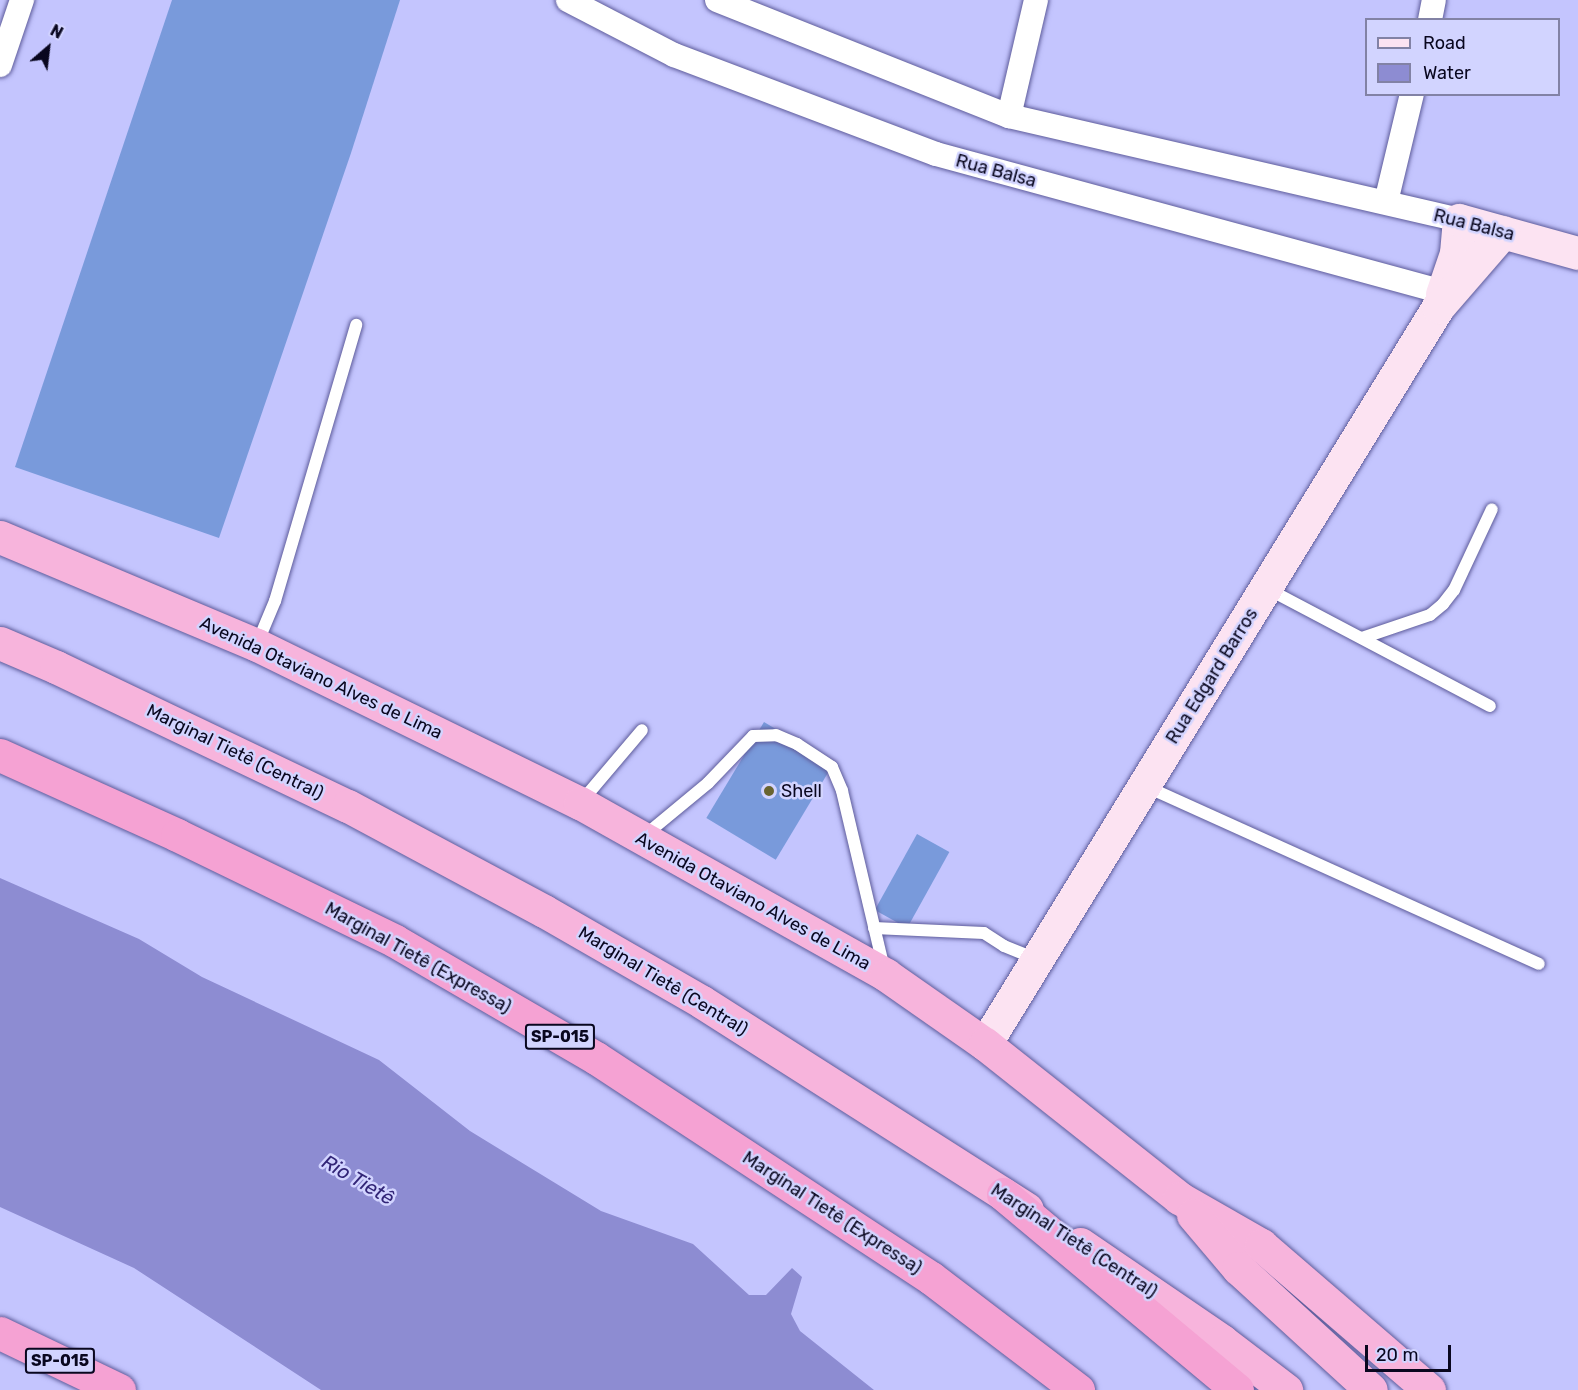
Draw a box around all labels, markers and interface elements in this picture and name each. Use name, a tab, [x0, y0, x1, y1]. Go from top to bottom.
north arrow	[18, 18, 78, 78]
legend	[1365, 18, 1560, 96]
text: N	[47, 21, 66, 43]
text: Road	[1423, 32, 1466, 54]
text: Water	[1423, 62, 1471, 84]
street label: Rua Balsa	[953, 150, 1039, 192]
street label: Rua Balsa	[1431, 205, 1517, 245]
street label: Rua Edgard Barros	[1162, 604, 1262, 748]
street label: Avenida Otaviano Alves de Lima	[196, 612, 446, 744]
street label: Marginal Tietê (Central)	[143, 700, 327, 804]
place label: Shell	[781, 780, 822, 802]
marker: Shell	[762, 784, 776, 798]
street label: Avenida Otaviano Alves de Lima	[632, 827, 874, 975]
street label: Marginal Tietê (Expressa)	[321, 898, 515, 1018]
street label: Marginal Tietê (Central)	[574, 922, 752, 1040]
road number: SP-015	[524, 1024, 596, 1050]
street label: Marginal Tietê (Expressa)	[738, 1147, 926, 1279]
water label: Rio Tietê	[317, 1150, 399, 1210]
street label: Marginal Tietê (Central)	[987, 1179, 1161, 1303]
scale bar	[1368, 1333, 1454, 1371]
text: 20 m	[1376, 1344, 1418, 1366]
road number: SP-015	[24, 1348, 96, 1374]

